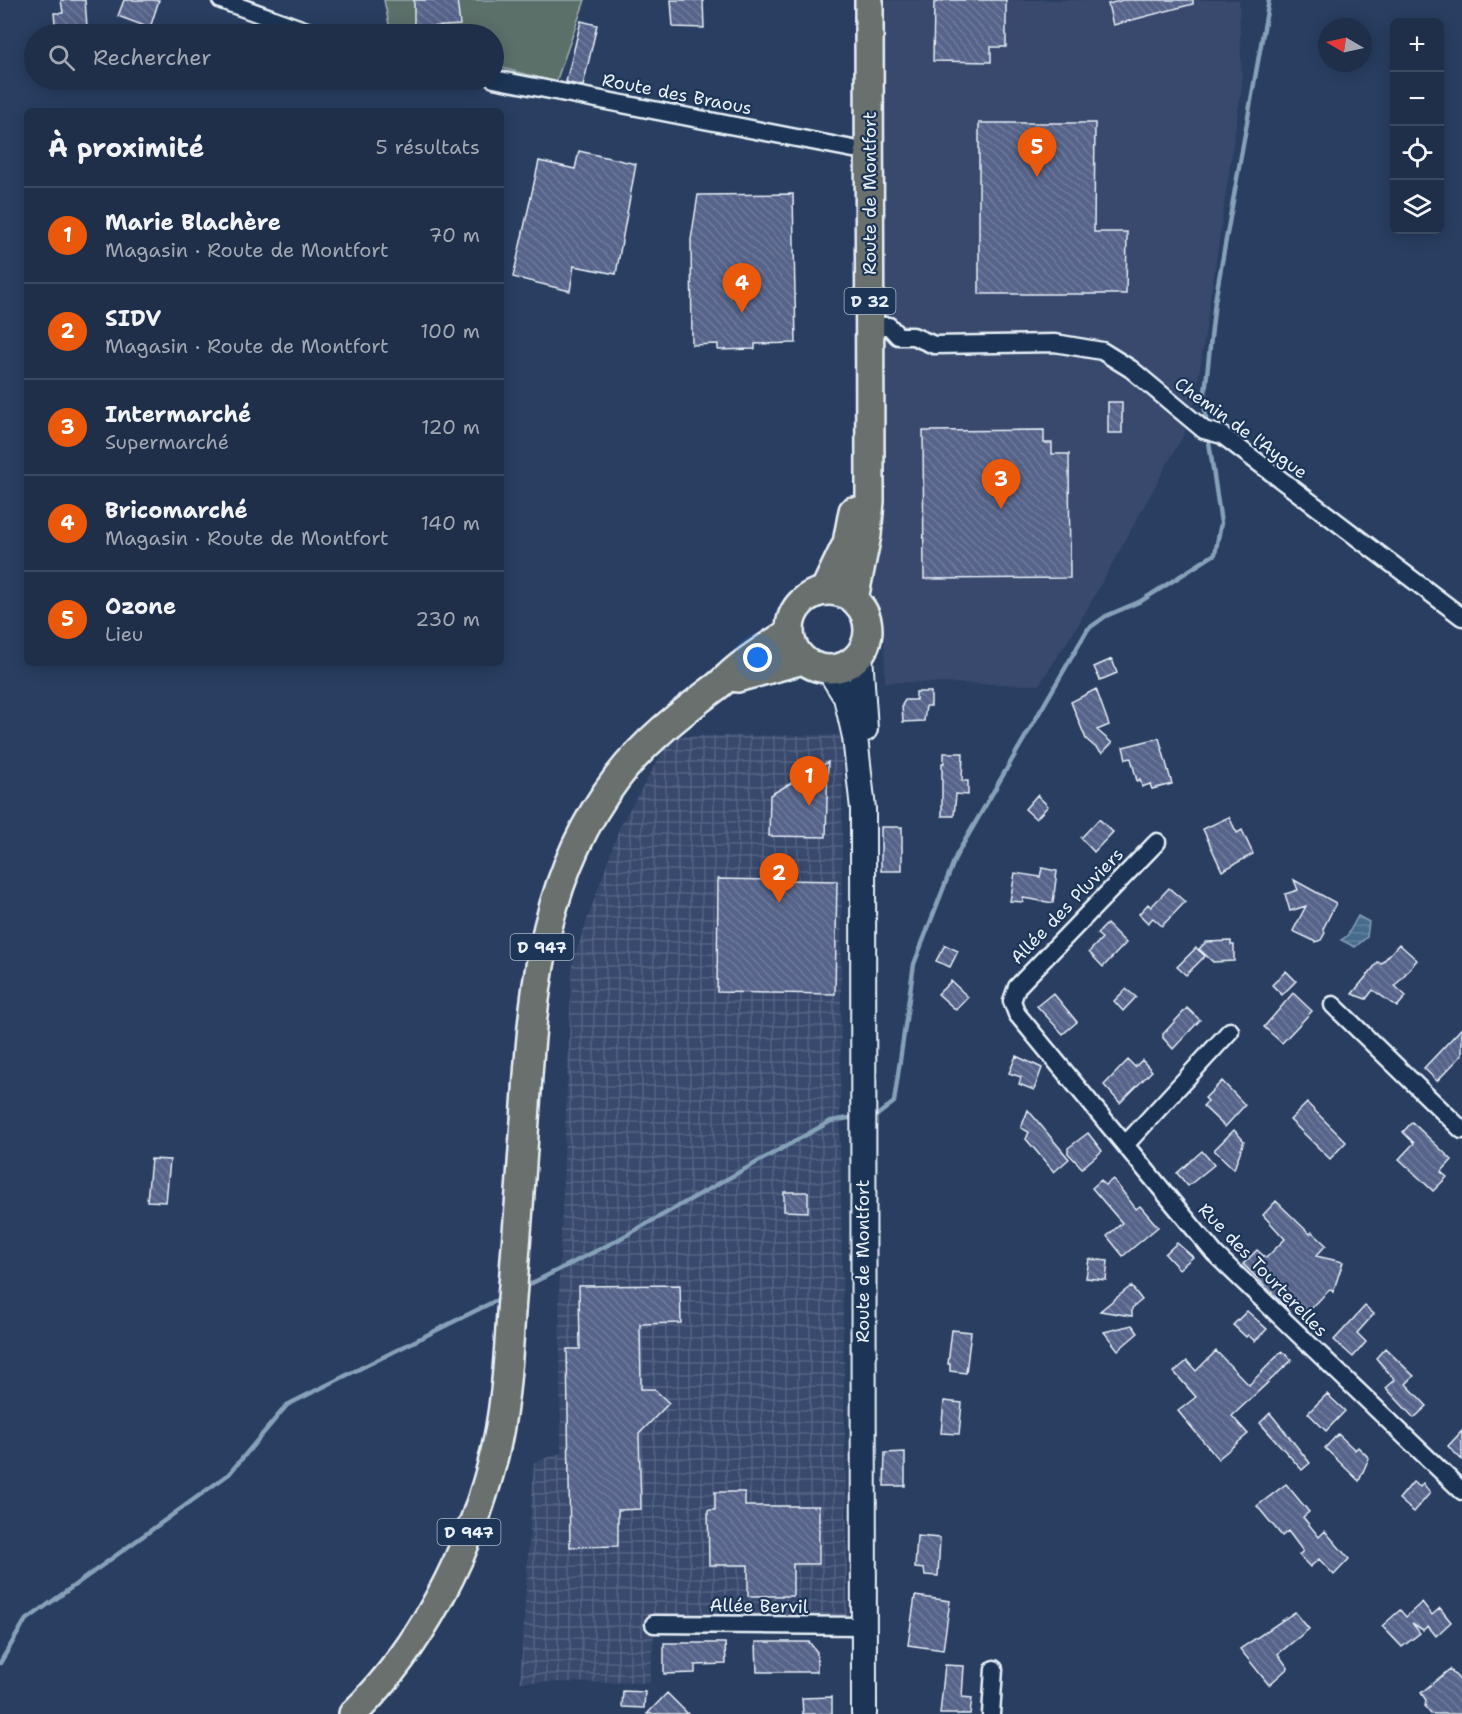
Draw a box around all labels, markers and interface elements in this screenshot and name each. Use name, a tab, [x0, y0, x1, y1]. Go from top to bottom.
north arrow	[1318, 18, 1372, 72]
map controls	[1390, 18, 1444, 234]
button: +	[1390, 18, 1444, 72]
search box	[24, 24, 504, 90]
icon: search	[45, 41, 78, 74]
text: Rechercher	[93, 43, 212, 72]
street label: Route des Braous	[600, 68, 754, 120]
button: −	[1390, 72, 1444, 126]
street label: Route de Montfort	[858, 111, 882, 275]
button: locate	[1390, 126, 1444, 180]
pin: 5	[1018, 128, 1056, 177]
text: À proximité	[48, 130, 204, 165]
text: 5 résultats	[375, 134, 480, 160]
button: layers	[1390, 180, 1444, 234]
text: Marie Blachère	[105, 208, 281, 237]
text: 1	[63, 222, 72, 248]
text: 70 m	[428, 222, 480, 248]
text: Magasin · Route de Montfort	[105, 237, 389, 263]
pin: 4	[722, 264, 762, 313]
road number: D 32	[844, 288, 896, 314]
text: SIDV	[105, 304, 161, 333]
text: 2	[61, 318, 75, 344]
text: 100 m	[420, 318, 480, 344]
text: Magasin · Route de Montfort	[105, 333, 389, 359]
street label: Chemin de l'Aygue	[1170, 372, 1312, 484]
text: Intermarché	[105, 400, 251, 429]
text: 3	[61, 414, 75, 440]
text: 120 m	[421, 414, 480, 440]
text: Supermarché	[105, 429, 229, 455]
pin: 3	[982, 460, 1020, 509]
text: Bricomarché	[105, 496, 248, 525]
text: 4	[61, 510, 75, 536]
text: 140 m	[421, 510, 480, 536]
text: Magasin · Route de Montfort	[105, 525, 389, 551]
text: Ozone	[105, 592, 176, 621]
text: 5	[61, 606, 74, 632]
text: 230 m	[415, 606, 480, 632]
text: Lieu	[105, 621, 143, 647]
your location	[743, 643, 772, 672]
pin: 1	[790, 756, 828, 806]
street label: Allée des Pluviers	[1005, 843, 1129, 969]
pin: 2	[760, 854, 798, 903]
road number: D 947	[510, 934, 574, 960]
street label: Route de Montfort	[851, 1179, 875, 1343]
street label: Rue des Tourterelles	[1193, 1198, 1333, 1342]
road number: D 947	[438, 1519, 500, 1545]
street label: Allée Bervil	[709, 1593, 809, 1619]

